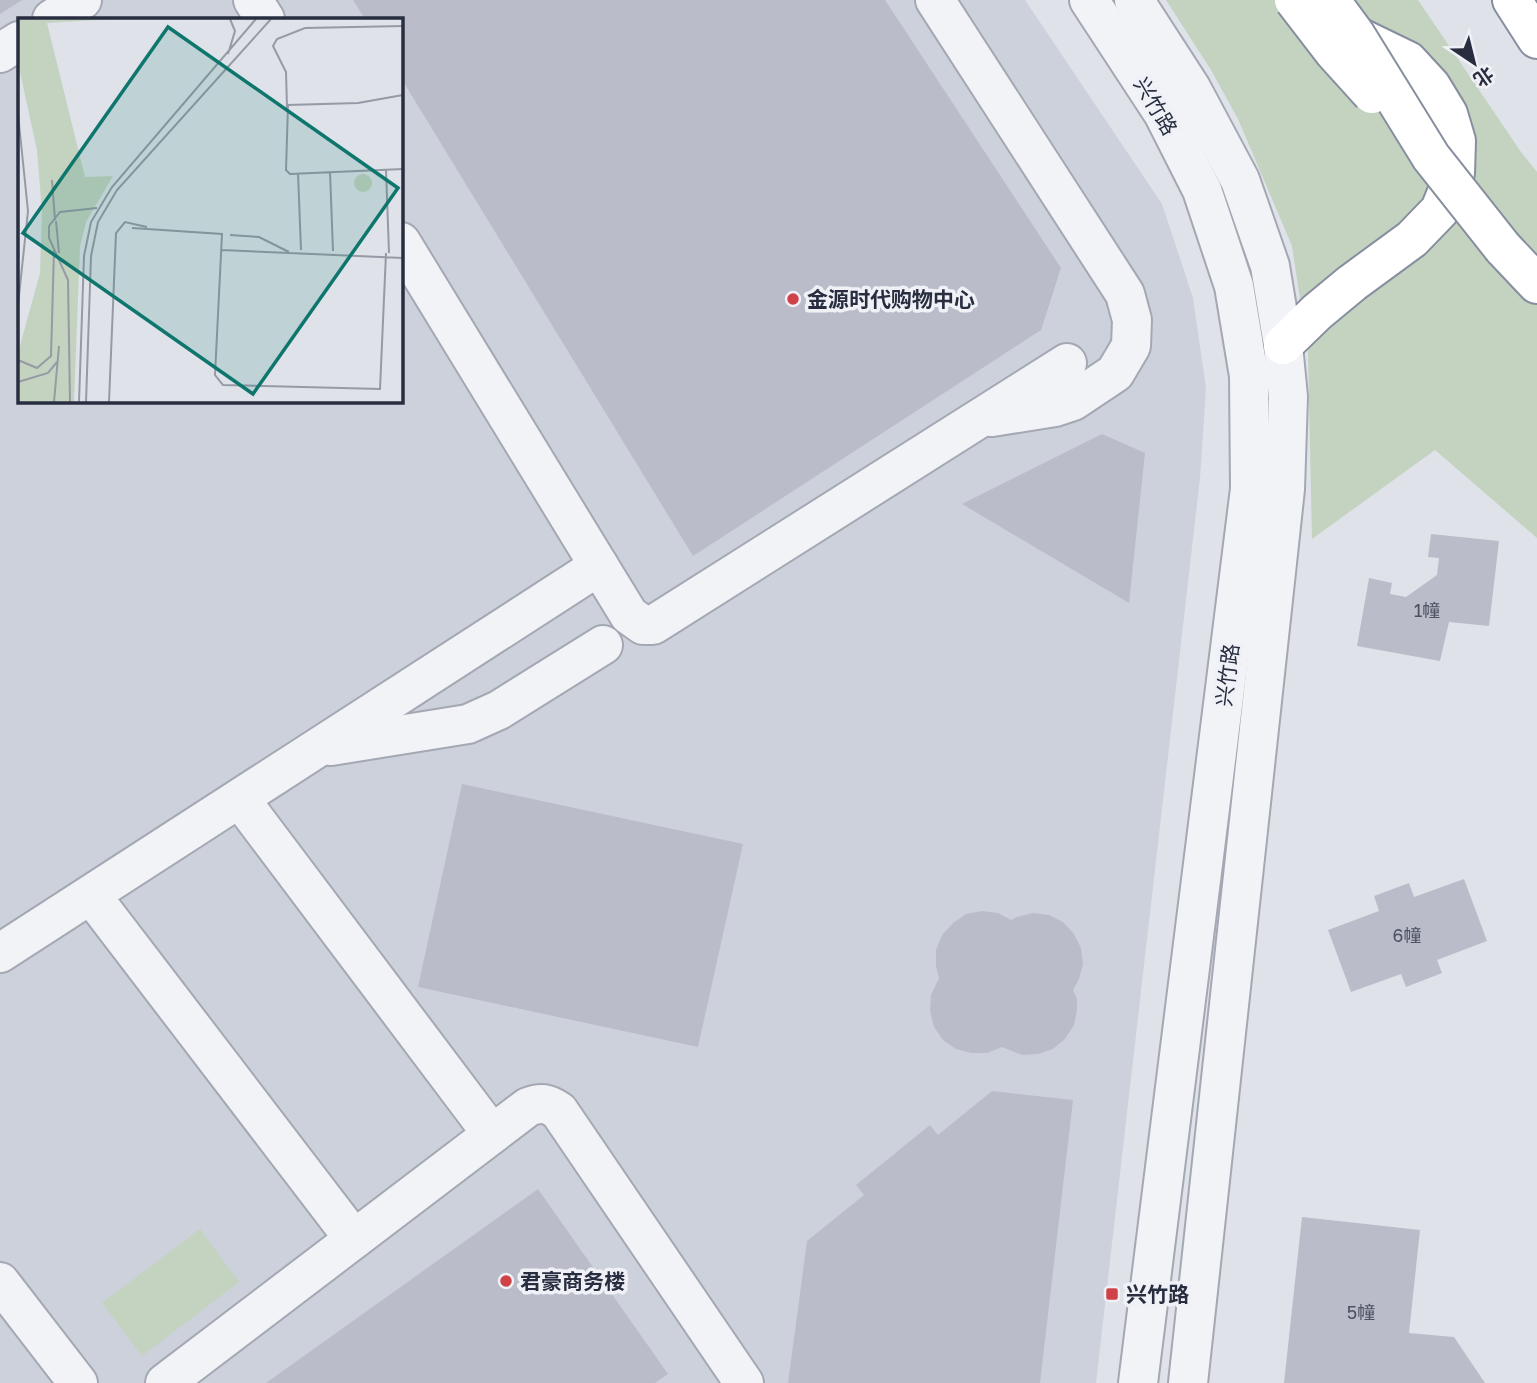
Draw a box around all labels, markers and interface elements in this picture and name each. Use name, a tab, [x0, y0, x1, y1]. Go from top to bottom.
inset map	[18, 18, 402, 402]
north arrow	[1439, 28, 1509, 98]
text: 北	[1470, 62, 1498, 92]
street label: 兴竹路	[1129, 72, 1183, 140]
place label: 金源时代购物中心	[807, 286, 975, 312]
marker: 金源时代购物中心	[785, 291, 801, 307]
house number: 1幢	[1414, 599, 1440, 621]
street label: 兴竹路	[1210, 642, 1244, 708]
house number: 6幢	[1393, 924, 1421, 946]
place label: 君豪商务楼	[520, 1268, 625, 1294]
marker: 君豪商务楼	[498, 1273, 514, 1289]
place label: 兴竹路	[1126, 1281, 1189, 1307]
marker: 兴竹路	[1104, 1286, 1120, 1302]
house number: 5幢	[1347, 1301, 1375, 1323]

